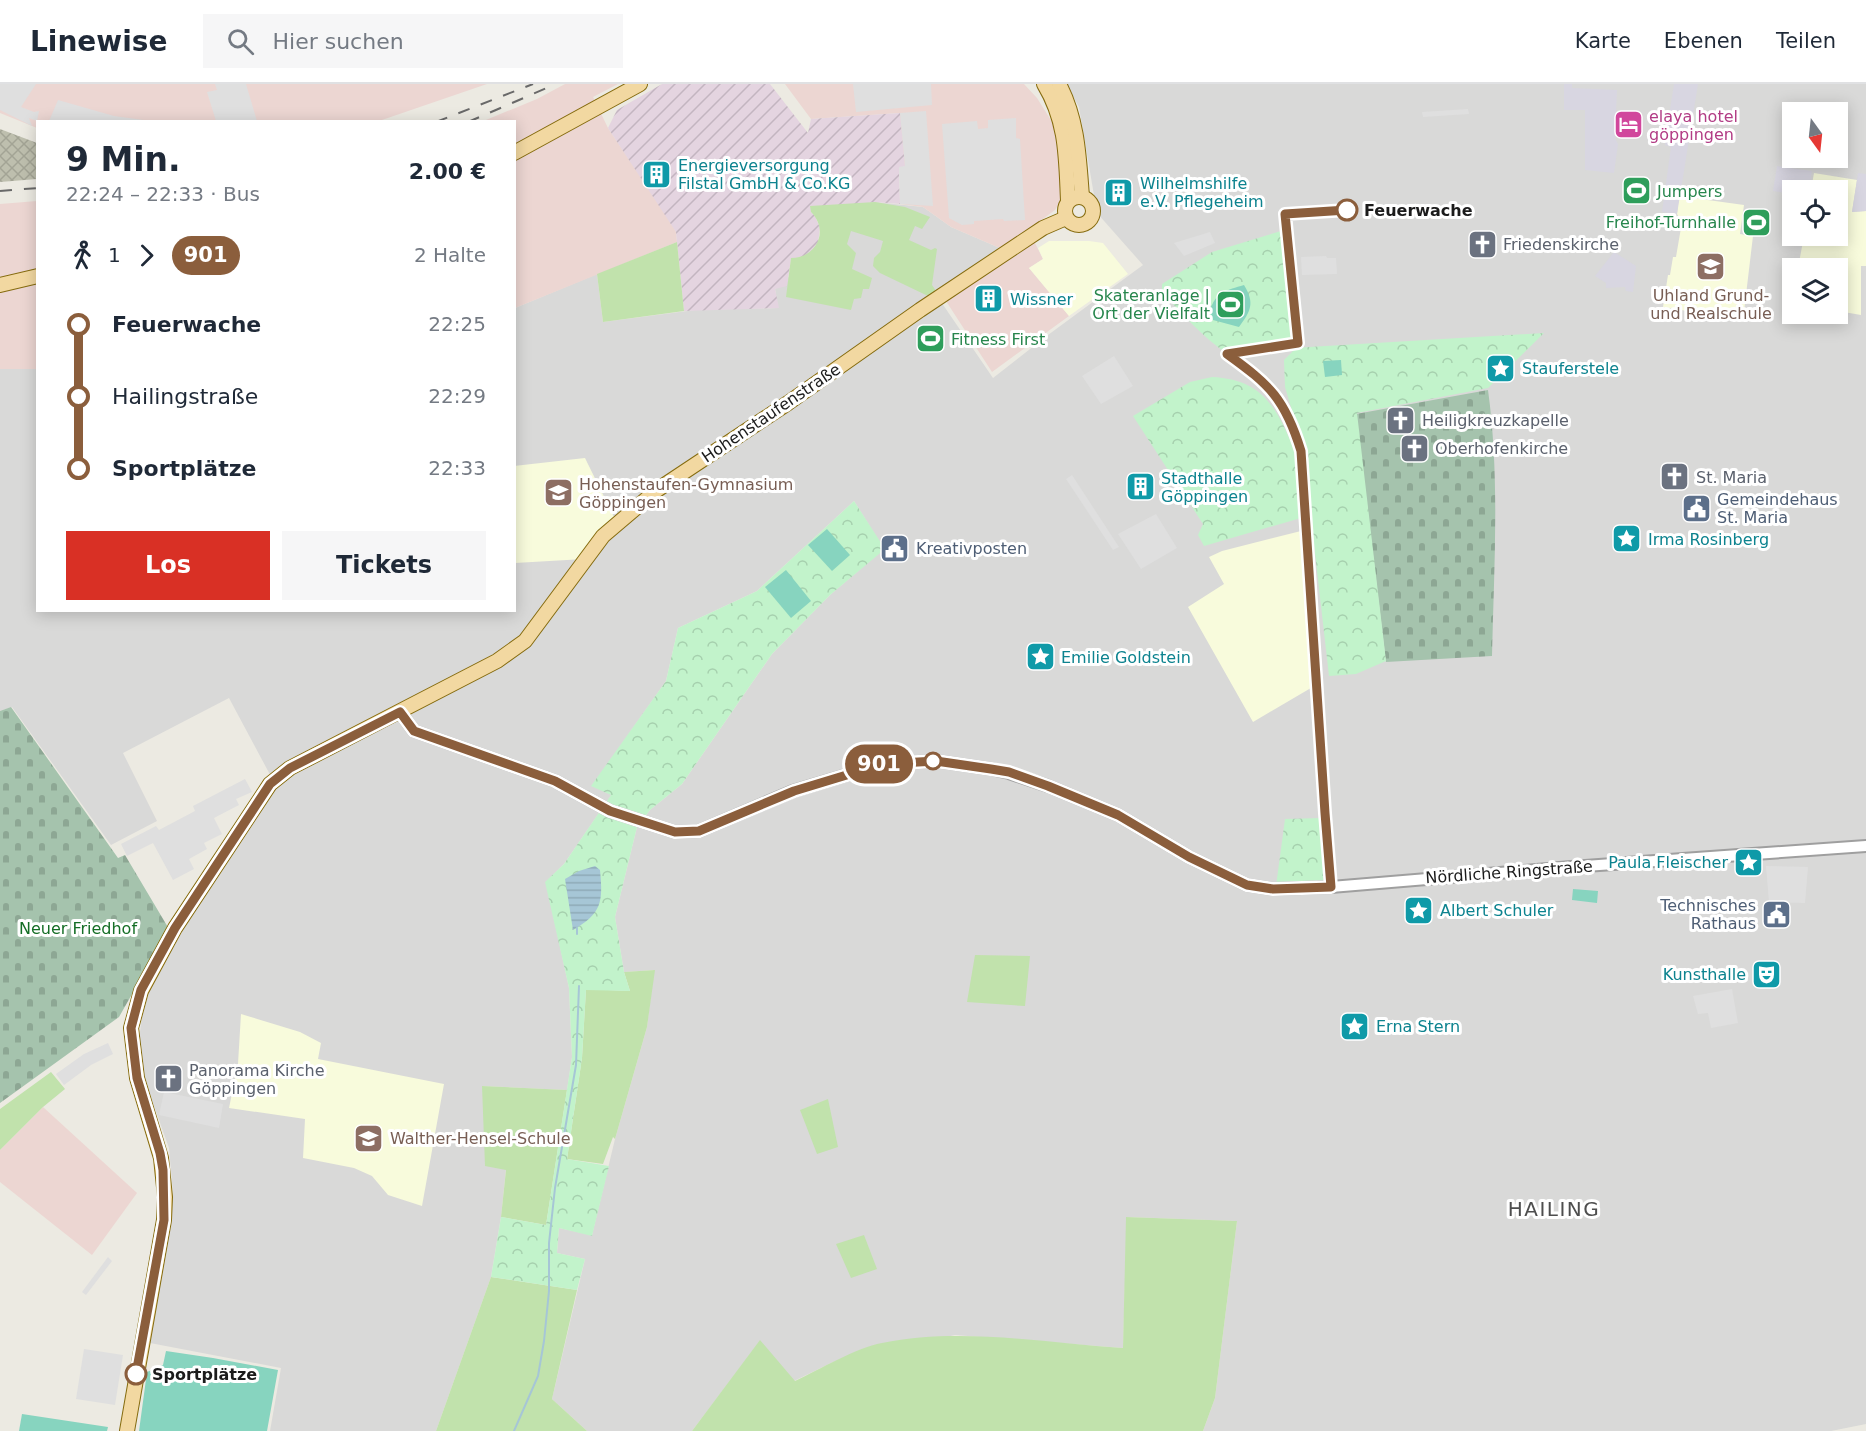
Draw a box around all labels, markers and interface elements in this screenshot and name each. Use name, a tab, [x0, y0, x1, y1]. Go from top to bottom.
search box	[203, 14, 623, 68]
text: Linewise	[30, 25, 167, 58]
icon: search	[224, 25, 257, 58]
text: Hier suchen	[272, 29, 404, 54]
text: Karte	[1575, 29, 1631, 53]
text: Ebenen	[1664, 29, 1743, 53]
text: Teilen	[1776, 29, 1836, 53]
north arrow	[1782, 102, 1848, 168]
map controls	[1782, 102, 1848, 324]
place label: elaya hotel göppingen	[1649, 107, 1738, 144]
hotel icon: elaya hotel göppingen	[1612, 109, 1644, 141]
text: 9 Min.	[66, 140, 181, 179]
place label: Energieversorgung Filstal GmbH & Co.KG	[678, 156, 850, 193]
building icon: Energieversorgung Filstal GmbH & Co.KG	[641, 158, 673, 190]
text: 2.00 €	[409, 159, 486, 184]
place label: Wilhelmshilfe e.V. Pflegeheim	[1140, 174, 1264, 211]
sports icon: Jumpers	[1620, 175, 1652, 207]
building icon: Wilhelmshilfe e.V. Pflegeheim	[1103, 176, 1135, 208]
button: locate	[1782, 180, 1848, 246]
text: 22:24 – 22:33 · Bus	[66, 182, 260, 206]
place label: Jumpers	[1656, 182, 1722, 201]
marker: Feuerwache	[1336, 199, 1358, 221]
place label: Feuerwache	[1364, 201, 1473, 220]
sports icon: Freihof-Turnhalle	[1741, 206, 1773, 238]
place label: Freihof-Turnhalle	[1606, 213, 1736, 232]
church icon: Friedenskirche	[1466, 228, 1498, 260]
place label: Friedenskirche	[1503, 235, 1619, 254]
icon: walk	[66, 239, 99, 272]
icon: forward	[130, 239, 163, 272]
text: 1	[108, 243, 121, 267]
text: 901	[184, 243, 228, 267]
text: 2 Halte	[414, 243, 486, 267]
school or university icon: Uhland Grund- und Realschule	[1695, 251, 1727, 283]
button: layers	[1782, 258, 1848, 324]
building icon: Wissner	[973, 283, 1005, 315]
place label: Skateranlage | Ort der Vielfalt	[1092, 286, 1210, 323]
place label: Uhland Grund- und Realschule	[1650, 286, 1772, 323]
sports icon: Skateranlage | Ort der Vielfalt	[1215, 288, 1247, 320]
place label: Wissner	[1010, 290, 1074, 309]
text: Feuerwache	[112, 312, 261, 337]
text: 22:25	[428, 312, 486, 336]
sports icon: Fitness First	[914, 323, 946, 355]
place label: Fitness First	[951, 330, 1045, 349]
place icon: Stauferstele	[1485, 352, 1517, 384]
place label: Stauferstele	[1522, 359, 1619, 378]
street label: Hohenstaufenstraße	[698, 360, 844, 466]
text: Hailingstraße	[112, 384, 258, 409]
text: 22:29	[428, 384, 486, 408]
church icon: Heiligkreuzkapelle	[1385, 404, 1417, 436]
place label: Heiligkreuzkapelle	[1422, 411, 1569, 430]
church icon: Oberhofenkirche	[1398, 432, 1430, 464]
place label: Oberhofenkirche	[1435, 439, 1568, 458]
text: Sportplätze	[112, 456, 256, 481]
text: 22:33	[428, 456, 486, 480]
church icon: St. Maria	[1659, 461, 1691, 493]
place label: St. Maria	[1696, 468, 1767, 487]
place label: Stadthalle Göppingen	[1161, 469, 1248, 506]
building icon: Stadthalle Göppingen	[1124, 471, 1156, 503]
place label: Hohenstaufen-Gymnasium Göppingen	[579, 475, 793, 512]
school or university icon: Hohenstaufen-Gymnasium Göppingen	[542, 477, 574, 509]
place label: Gemeindehaus St. Maria	[1717, 490, 1838, 527]
public building icon: Gemeindehaus St. Maria	[1680, 492, 1712, 524]
place icon: Irma Rosinberg	[1611, 523, 1643, 555]
place label: Irma Rosinberg	[1648, 530, 1769, 549]
button: Los	[66, 531, 270, 600]
button: Tickets	[282, 531, 486, 600]
public building icon: Kreativposten	[879, 532, 911, 564]
place label: Kreativposten	[916, 539, 1027, 558]
place icon: Emilie Goldstein	[1024, 641, 1056, 673]
place label: Emilie Goldstein	[1061, 648, 1191, 667]
line badge: 901	[844, 744, 914, 784]
text: 901	[857, 752, 901, 776]
unlabelled marker	[924, 752, 942, 770]
place icon: Paula Fleischer	[1733, 846, 1765, 878]
place label: Paula Fleischer	[1608, 853, 1728, 872]
street label: Nördliche Ringstraße	[1425, 857, 1593, 887]
place icon: Albert Schuler	[1403, 894, 1435, 926]
place label: Technisches Rathaus	[1659, 896, 1756, 933]
public building icon: Technisches Rathaus	[1761, 898, 1793, 930]
place label: Albert Schuler	[1440, 901, 1554, 920]
park label: Neuer Friedhof	[19, 919, 137, 938]
theatre icon: Kunsthalle	[1751, 958, 1783, 990]
place label: Kunsthalle	[1663, 965, 1746, 984]
place icon: Erna Stern	[1339, 1010, 1371, 1042]
place label: Erna Stern	[1376, 1017, 1460, 1036]
place label: Panorama Kirche Göppingen	[189, 1061, 324, 1098]
church icon: Panorama Kirche Göppingen	[152, 1063, 184, 1095]
school or university icon: Walther-Hensel-Schule	[353, 1122, 385, 1154]
place label: Walther-Hensel-Schule	[390, 1129, 571, 1148]
district label: HAILING	[1508, 1197, 1600, 1221]
marker: Sportplätze	[125, 1363, 147, 1385]
place label: Sportplätze	[152, 1365, 257, 1384]

